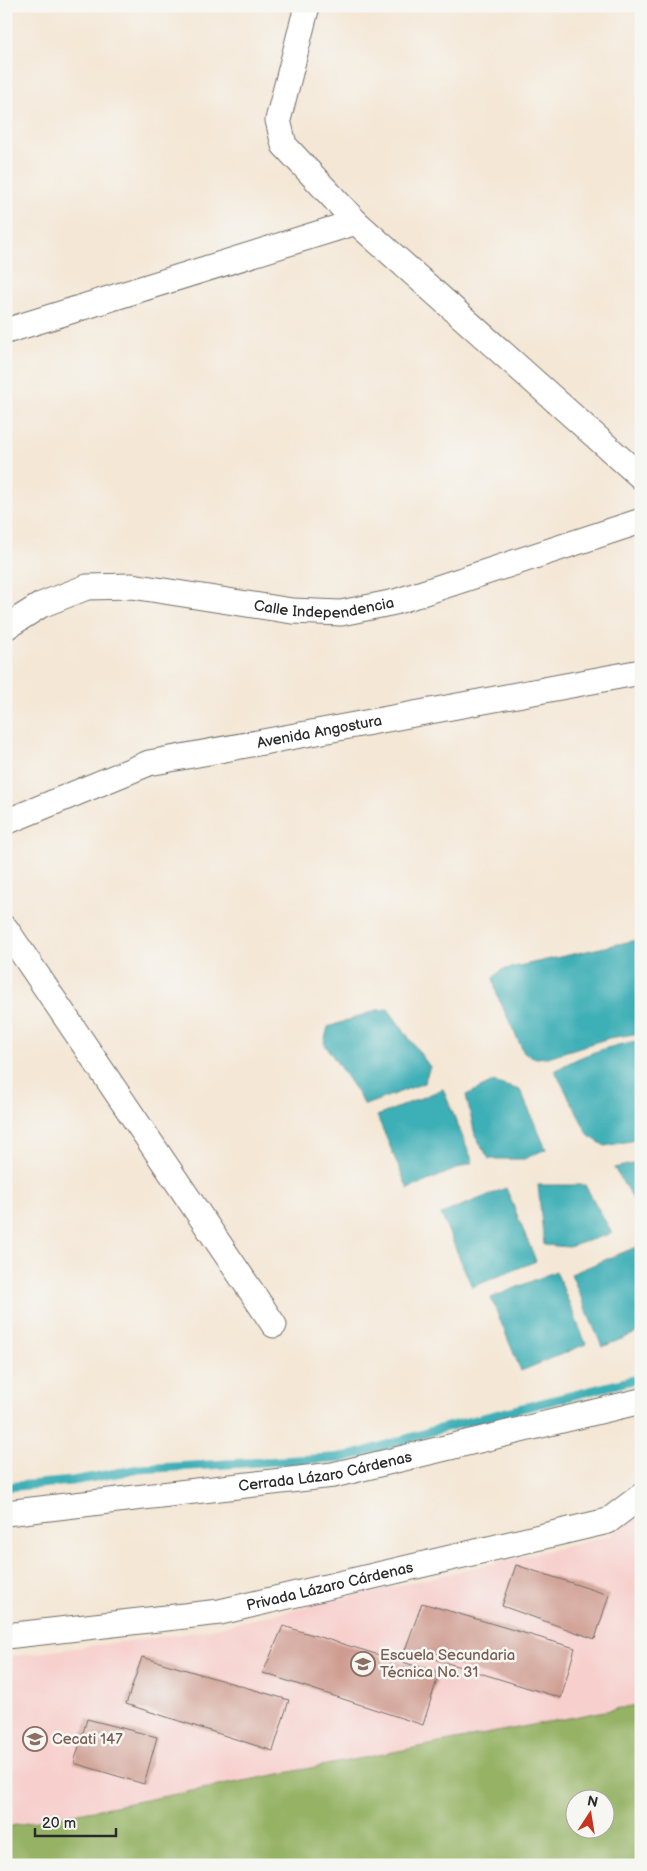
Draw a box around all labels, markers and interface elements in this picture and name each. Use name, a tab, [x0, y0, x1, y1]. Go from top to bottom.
street label: Calle Independencia	[253, 593, 396, 622]
street label: Avenida Angostura	[255, 711, 383, 752]
street label: Cerrada Lázaro Cárdenas	[237, 1447, 414, 1495]
street label: Privada Lázaro Cárdenas	[244, 1557, 415, 1615]
place label: Escuela Secundaria Técnica No. 31	[380, 1646, 515, 1682]
school or university icon: Escuela Secundaria Técnica No. 31	[350, 1651, 376, 1677]
school or university icon: Cecati 147	[22, 1726, 48, 1752]
place label: Cecati 147	[52, 1730, 123, 1749]
north arrow	[564, 1788, 614, 1838]
text: N	[586, 1792, 600, 1811]
scale bar	[35, 1806, 116, 1838]
text: 20 m	[42, 1814, 76, 1833]

